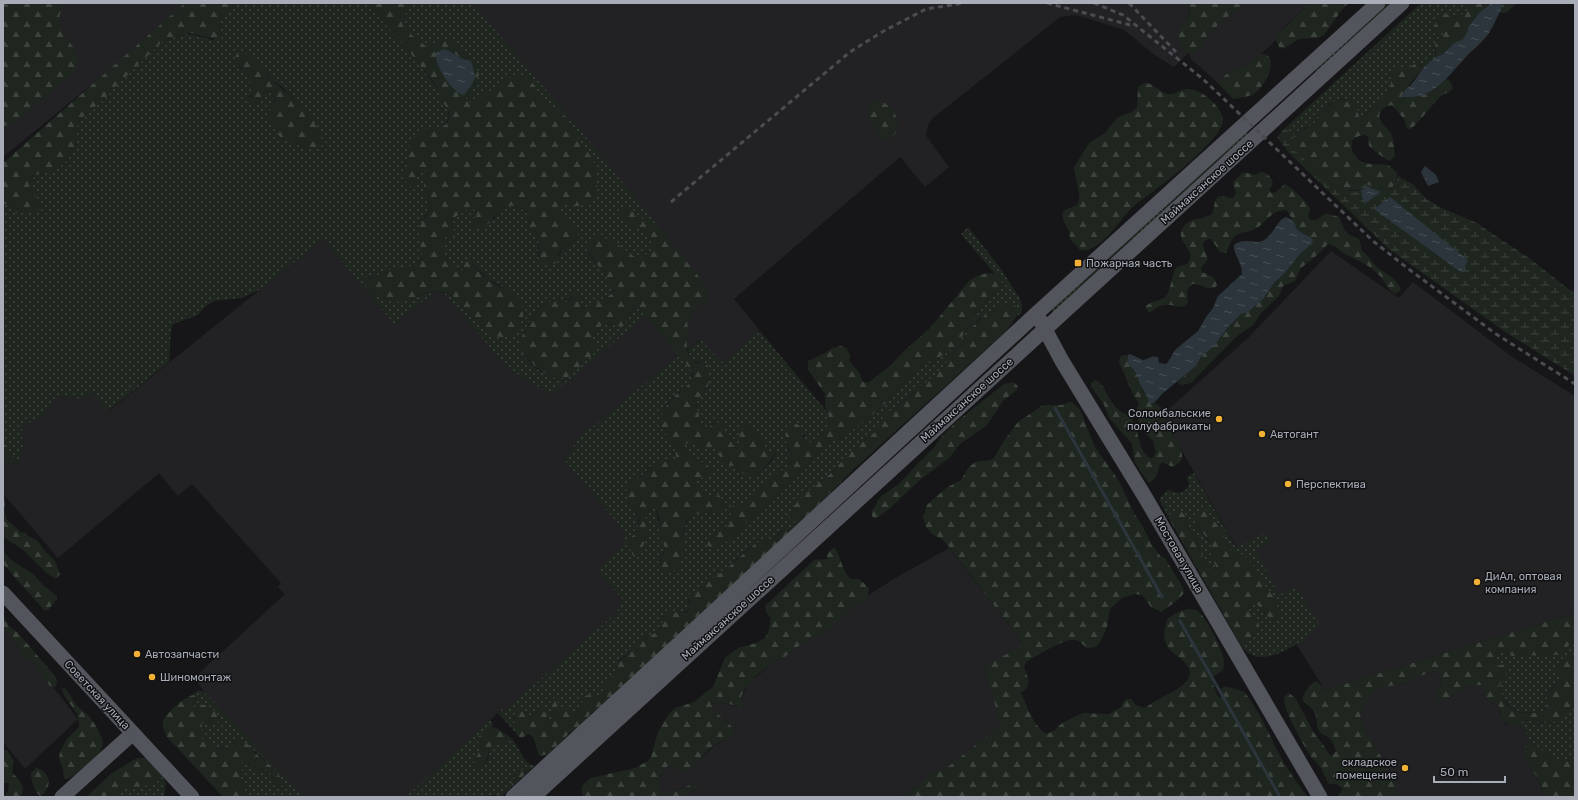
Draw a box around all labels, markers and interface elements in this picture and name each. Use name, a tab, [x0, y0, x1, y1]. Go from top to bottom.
street label: Маймаксанское шоссе	[1158, 137, 1256, 227]
place label: Пожарная часть	[1086, 257, 1173, 270]
marker: Пожарная часть	[1073, 258, 1083, 268]
street label: Маймаксанское шоссе	[918, 355, 1016, 445]
place label: Соломбальские полуфабрикаты	[1127, 407, 1211, 433]
marker: Соломбальские полуфабрикаты	[1214, 414, 1224, 424]
place label: Автогант	[1270, 428, 1319, 441]
marker: Автогант	[1257, 429, 1267, 439]
place label: Перспектива	[1296, 478, 1366, 491]
marker: Перспектива	[1283, 479, 1293, 489]
street label: Мостовая улица	[1152, 515, 1206, 595]
place label: ДиАл, оптовая компания	[1485, 570, 1562, 596]
street label: Маймаксанское шоссе	[679, 573, 777, 663]
marker: ДиАл, оптовая компания	[1472, 577, 1482, 587]
place label: Автозапчасти	[145, 648, 219, 661]
marker: Автозапчасти	[132, 649, 142, 659]
street label: Советская улица	[62, 658, 132, 732]
place label: Шиномонтаж	[160, 671, 231, 684]
marker: Шиномонтаж	[147, 672, 157, 682]
place label: складское помещение	[1336, 756, 1397, 782]
scale bar	[1434, 758, 1505, 784]
marker: складское помещение	[1400, 763, 1410, 773]
text: 50 m	[1440, 765, 1468, 779]

